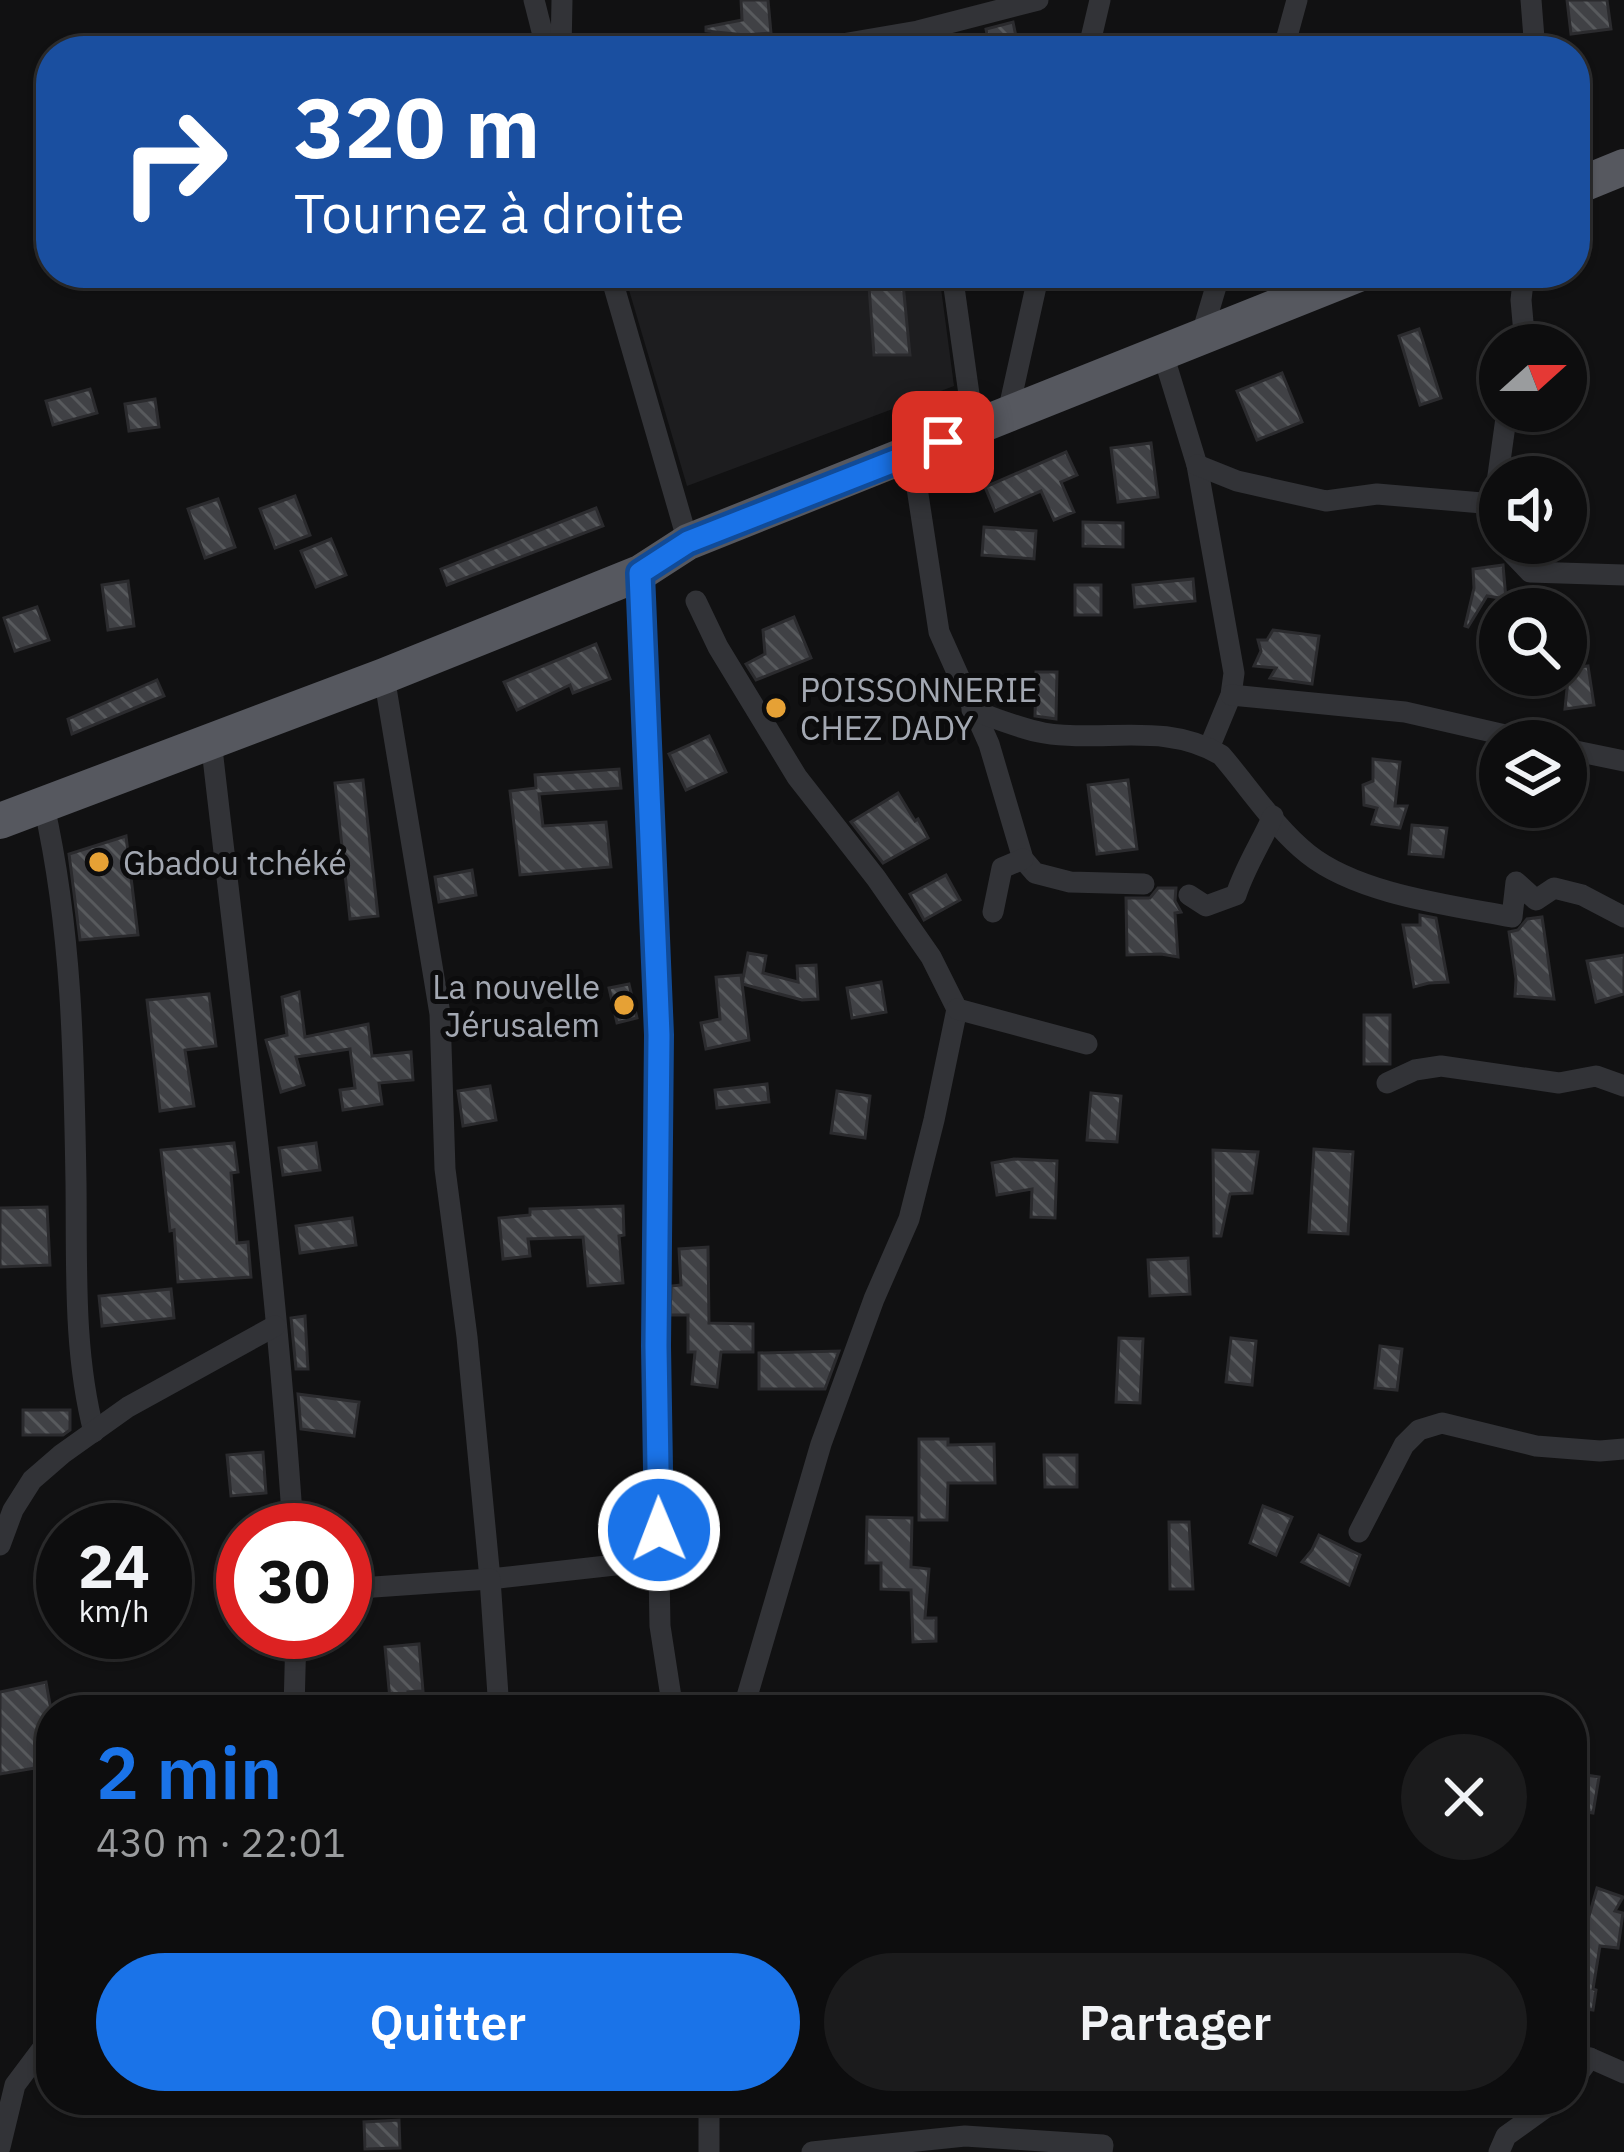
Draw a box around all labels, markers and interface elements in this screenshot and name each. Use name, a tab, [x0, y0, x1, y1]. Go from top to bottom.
text: 320 m	[294, 72, 540, 181]
icon: right	[96, 84, 252, 240]
text: Tournez à droite	[294, 178, 685, 248]
north arrow	[1479, 324, 1587, 432]
map controls	[1479, 324, 1587, 828]
pin	[892, 391, 994, 493]
icon: arrive	[910, 409, 976, 475]
button: sound	[1479, 456, 1587, 564]
button: search	[1479, 588, 1587, 696]
place label: POISSONNERIE CHEZ DADY	[800, 668, 1037, 749]
marker: POISSONNERIE CHEZ DADY	[763, 695, 789, 721]
button: layers	[1479, 720, 1587, 828]
place label: Gbadou tchéké	[123, 841, 347, 884]
marker: Gbadou tchéké	[86, 849, 112, 875]
place label: La nouvelle Jérusalem	[432, 965, 600, 1046]
marker: La nouvelle Jérusalem	[611, 992, 637, 1018]
position arrow	[596, 1467, 722, 1593]
speed limit sign: 30	[216, 1503, 372, 1659]
text: 24	[78, 1526, 150, 1605]
text: km/h	[79, 1591, 149, 1630]
text: 2 min	[96, 1725, 282, 1819]
button: close	[1401, 1734, 1527, 1860]
text: 430 m · 22:01	[96, 1817, 346, 1868]
button: Quitter	[96, 1953, 800, 2091]
button: Partager	[824, 1953, 1527, 2091]

